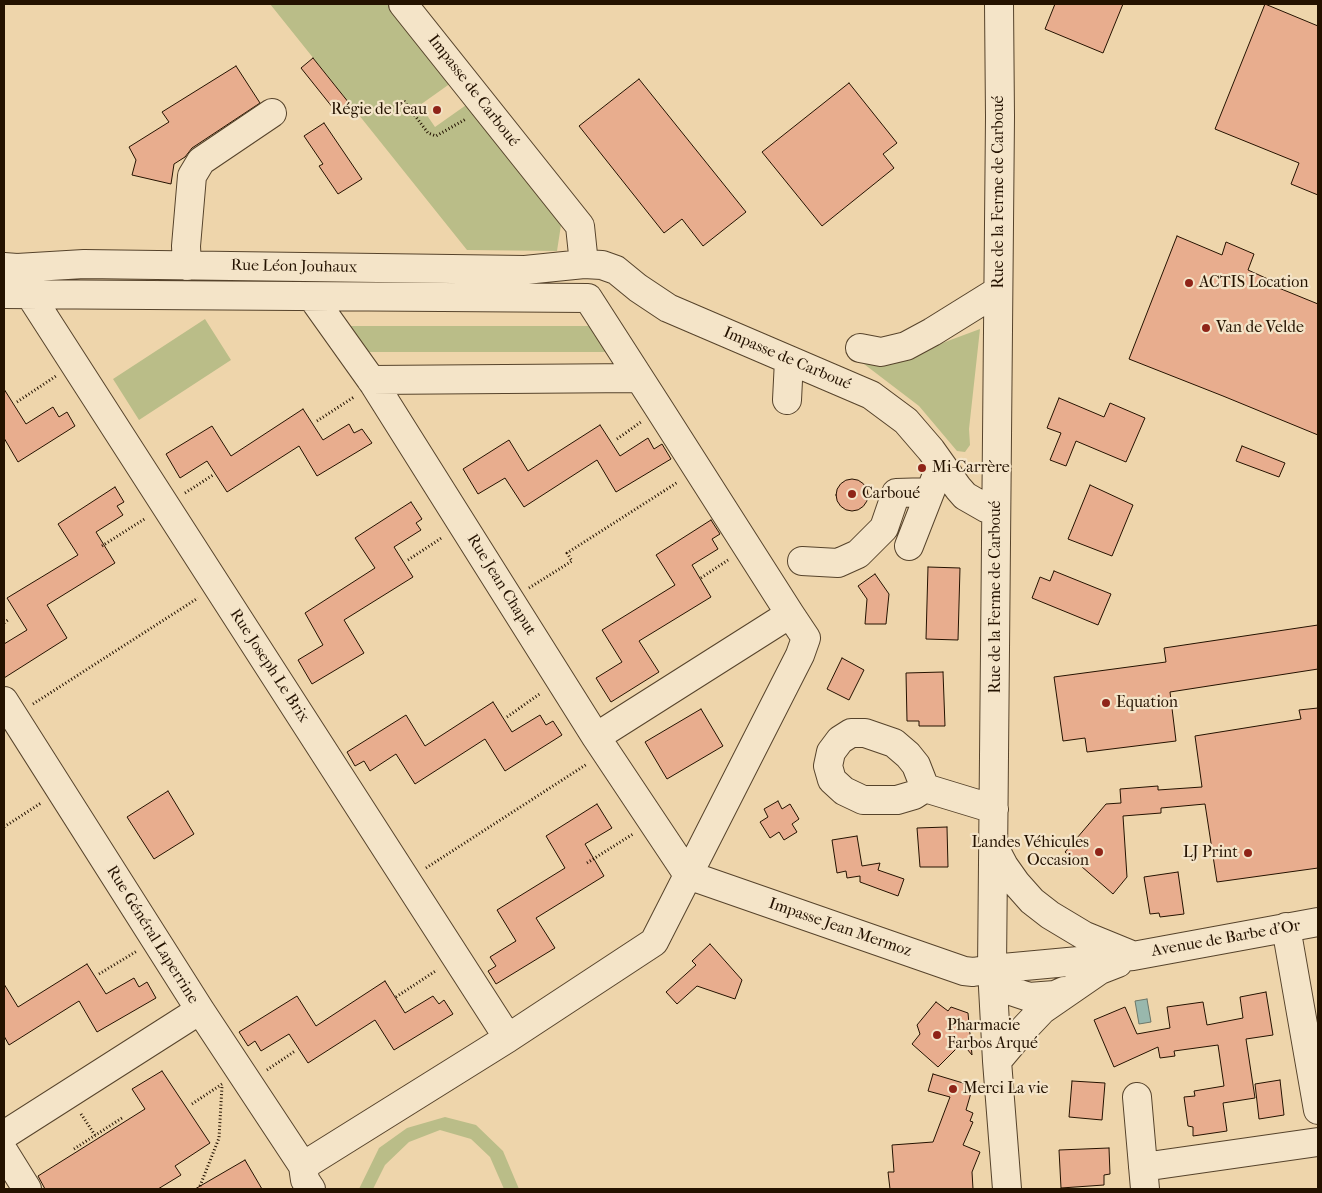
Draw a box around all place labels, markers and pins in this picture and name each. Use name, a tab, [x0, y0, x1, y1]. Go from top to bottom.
place label: Régie de l'eau	[331, 100, 427, 120]
marker: Régie de l'eau	[431, 104, 443, 116]
place label: ACTIS Location	[1199, 273, 1308, 293]
marker: ACTIS Location	[1183, 277, 1195, 289]
place label: Van de Velde	[1216, 318, 1304, 338]
marker: Van de Velde	[1200, 322, 1212, 334]
place label: Mi-Carrère	[932, 458, 1010, 478]
marker: Mi-Carrère	[916, 462, 928, 474]
place label: Carboué	[862, 484, 920, 504]
marker: Carboué	[846, 488, 858, 500]
place label: Equation	[1116, 693, 1178, 713]
marker: Equation	[1100, 697, 1112, 709]
place label: Landes Véhicules Occasion	[972, 833, 1089, 871]
place label: LJ Print	[1183, 843, 1238, 863]
marker: Landes Véhicules Occasion	[1093, 846, 1105, 858]
marker: LJ Print	[1242, 847, 1254, 859]
place label: Pharmacie Farbos Arqué	[947, 1016, 1038, 1054]
marker: Pharmacie Farbos Arqué	[931, 1029, 943, 1041]
place label: Merci La vie	[963, 1079, 1048, 1099]
marker: Merci La vie	[947, 1083, 959, 1095]

